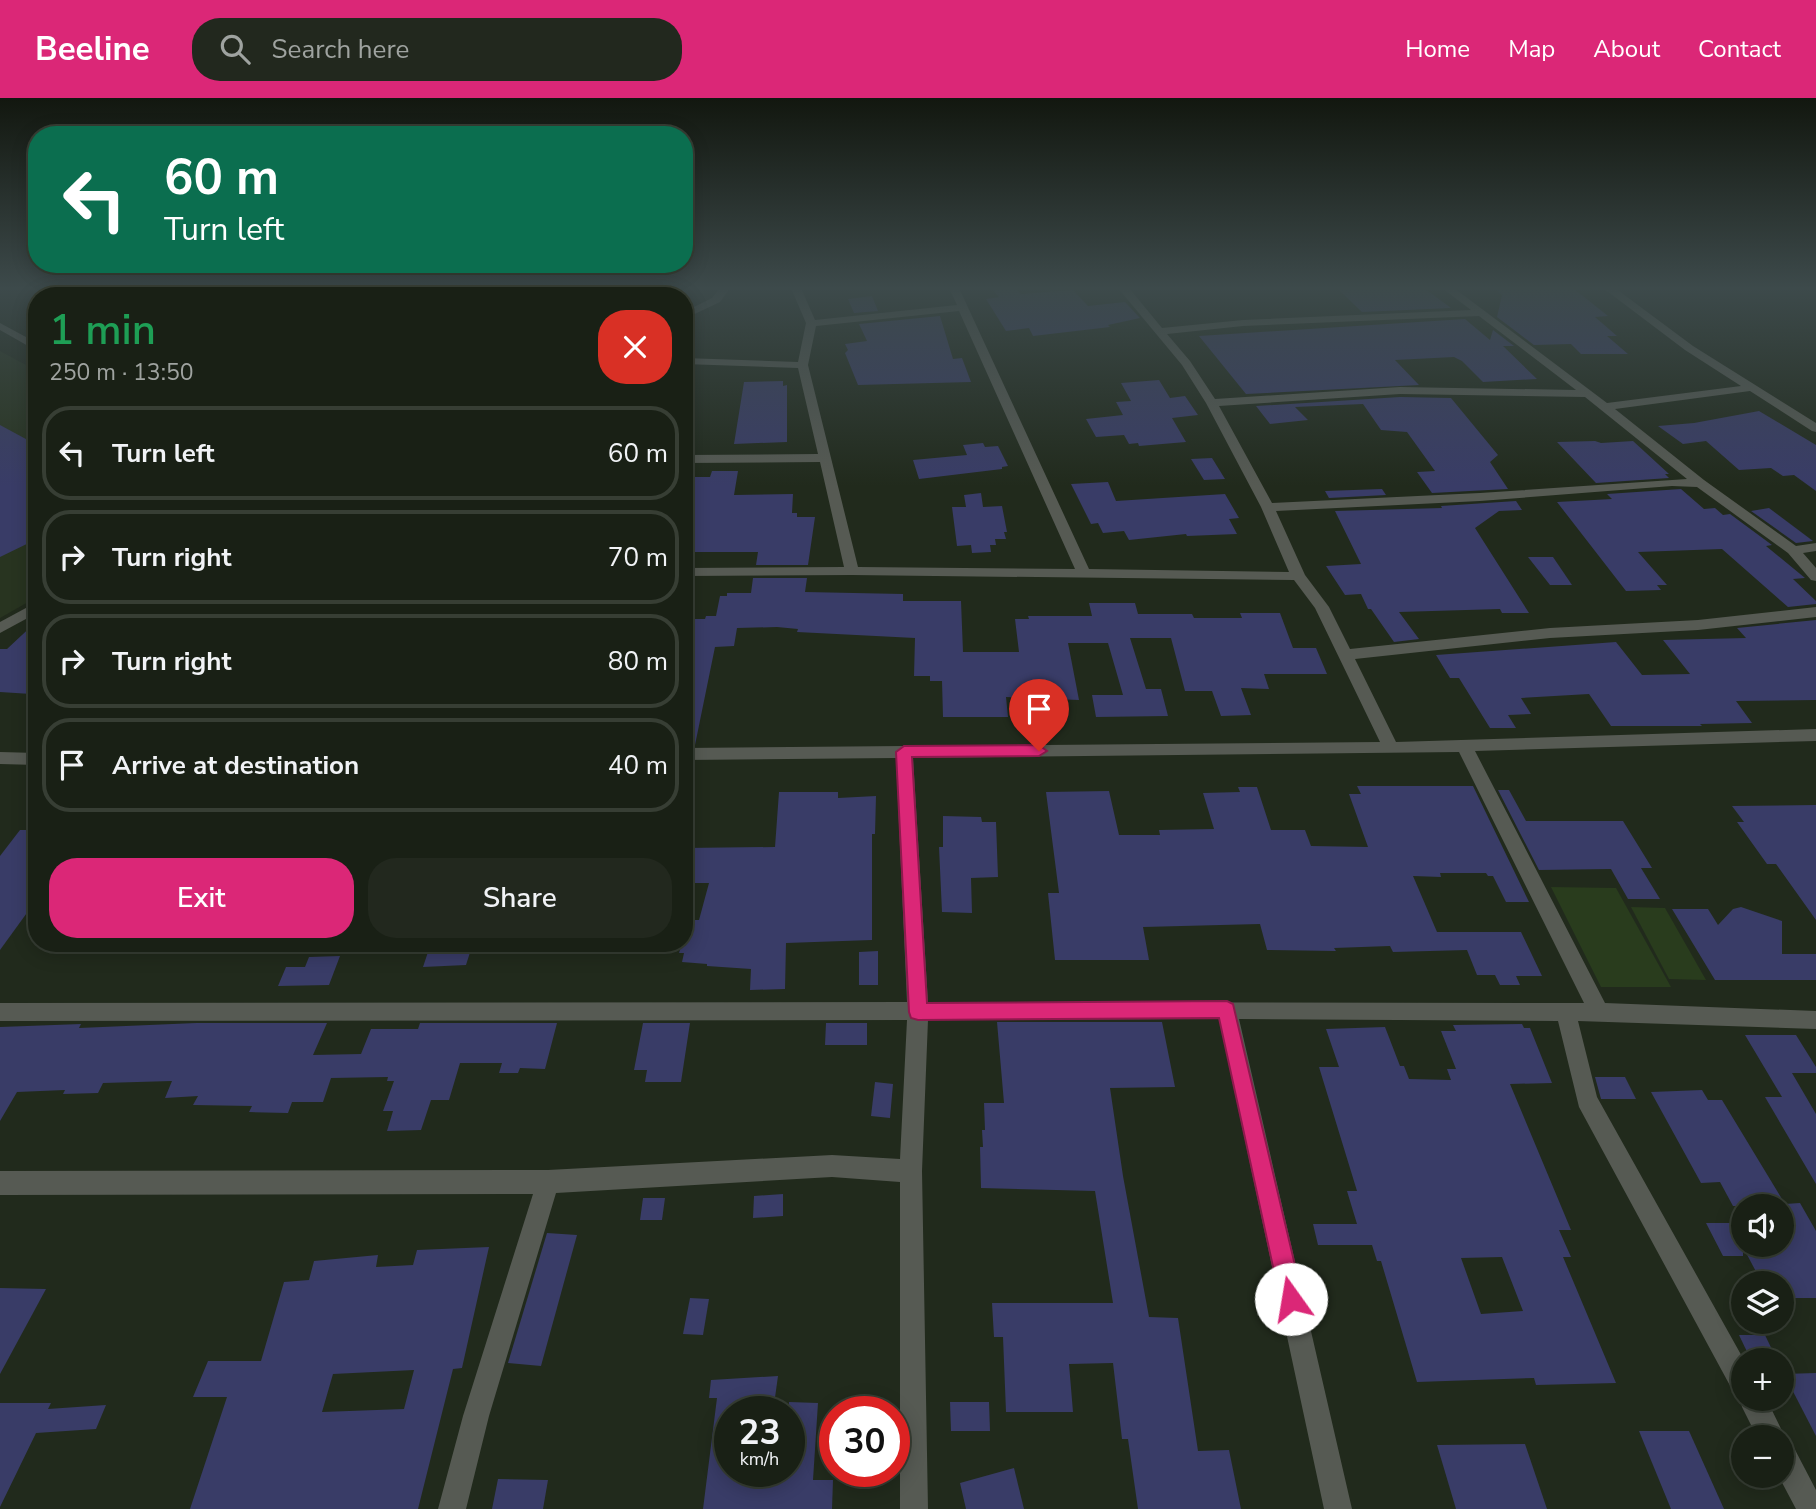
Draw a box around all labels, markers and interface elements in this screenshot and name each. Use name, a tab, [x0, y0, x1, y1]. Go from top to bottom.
search box	[192, 18, 682, 81]
text: Beeline	[35, 27, 150, 72]
icon: search	[216, 30, 254, 68]
text: Search here	[272, 32, 409, 67]
text: Home	[1405, 33, 1470, 65]
text: Map	[1508, 33, 1555, 65]
text: About	[1593, 33, 1660, 65]
text: Contact	[1698, 33, 1781, 65]
text: 60 m	[164, 144, 279, 211]
icon: left	[49, 154, 140, 245]
text: Turn left	[164, 208, 284, 251]
text: 1 min	[49, 302, 156, 359]
button: close	[598, 310, 672, 384]
text: 250 m · 13:50	[49, 357, 194, 388]
icon: left	[53, 434, 91, 472]
text: Turn left	[112, 436, 215, 471]
text: 60 m	[608, 436, 668, 471]
icon: right	[53, 538, 91, 576]
text: Turn right	[112, 540, 231, 575]
text: 70 m	[608, 540, 668, 575]
icon: right	[53, 642, 91, 680]
text: Turn right	[112, 644, 231, 679]
text: 80 m	[608, 644, 668, 679]
pin	[1009, 679, 1069, 751]
icon: arrive	[1020, 690, 1058, 728]
icon: arrive	[53, 746, 91, 784]
text: Arrive at destination	[112, 748, 359, 783]
text: 40 m	[608, 748, 668, 783]
button: Exit	[49, 858, 354, 938]
button: Share	[368, 858, 672, 938]
map controls	[1731, 1194, 1794, 1488]
button: sound	[1731, 1194, 1794, 1257]
position arrow	[1254, 1262, 1328, 1336]
button: layers	[1731, 1271, 1794, 1334]
button: +	[1731, 1348, 1794, 1411]
speed limit sign: 30	[819, 1396, 910, 1487]
text: 23	[738, 1409, 781, 1456]
button: −	[1731, 1425, 1794, 1488]
text: km/h	[740, 1447, 779, 1471]

